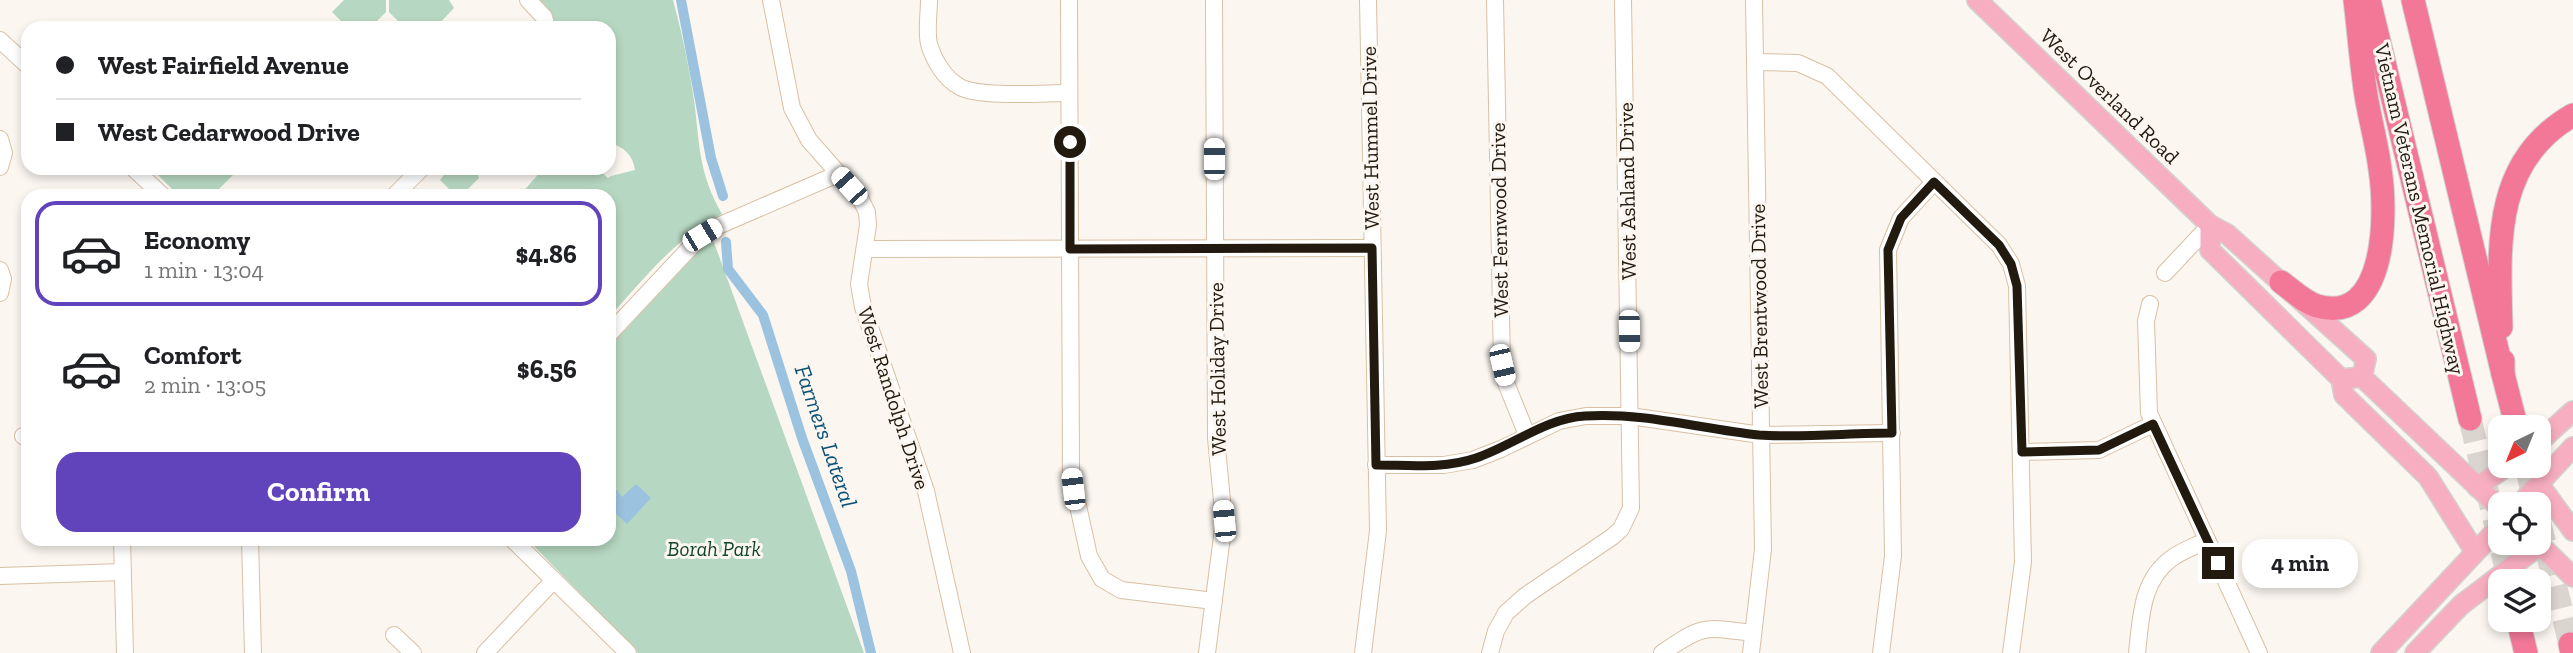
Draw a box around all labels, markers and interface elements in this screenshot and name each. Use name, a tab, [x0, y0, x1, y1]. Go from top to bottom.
street label: West Overland Road	[2035, 23, 2185, 169]
street label: Vietnam Veterans Memorial Highway	[2369, 40, 2470, 377]
street label: West Hummel Drive	[1356, 46, 1384, 230]
text: West Fairfield Avenue	[98, 49, 349, 81]
street label: West Ashland Drive	[1613, 102, 1641, 280]
text: West Cedarwood Drive	[98, 116, 360, 148]
street label: West Fernwood Drive	[1485, 122, 1513, 318]
route start	[1054, 126, 1086, 158]
car	[1204, 138, 1225, 180]
car	[828, 163, 871, 209]
street label: West Brentwood Drive	[1745, 203, 1773, 409]
car	[679, 215, 726, 255]
icon: car	[60, 222, 123, 285]
text: Economy	[144, 224, 250, 256]
text: $4.86	[516, 238, 577, 270]
text: 1 min · 13:04	[144, 256, 264, 284]
street label: West Holiday Drive	[1203, 282, 1231, 456]
street label: West Randolph Drive	[853, 303, 935, 493]
car	[1619, 310, 1640, 352]
icon: car	[60, 337, 123, 400]
text: Comfort	[144, 339, 241, 371]
car	[1488, 342, 1517, 388]
text: $6.56	[517, 353, 577, 385]
water label: Farmers Lateral	[789, 361, 863, 511]
text: 2 min · 13:05	[144, 371, 266, 399]
north arrow	[2488, 415, 2552, 478]
map controls	[2488, 415, 2551, 632]
button: Confirm	[56, 452, 581, 532]
car	[1061, 467, 1086, 511]
button: locate	[2488, 492, 2551, 555]
car	[1212, 499, 1237, 543]
park label: Borah Park	[667, 536, 761, 561]
callout: 4 min	[2242, 538, 2358, 588]
route end	[2202, 547, 2234, 579]
text: 4 min	[2271, 549, 2329, 577]
button: layers	[2488, 569, 2551, 632]

